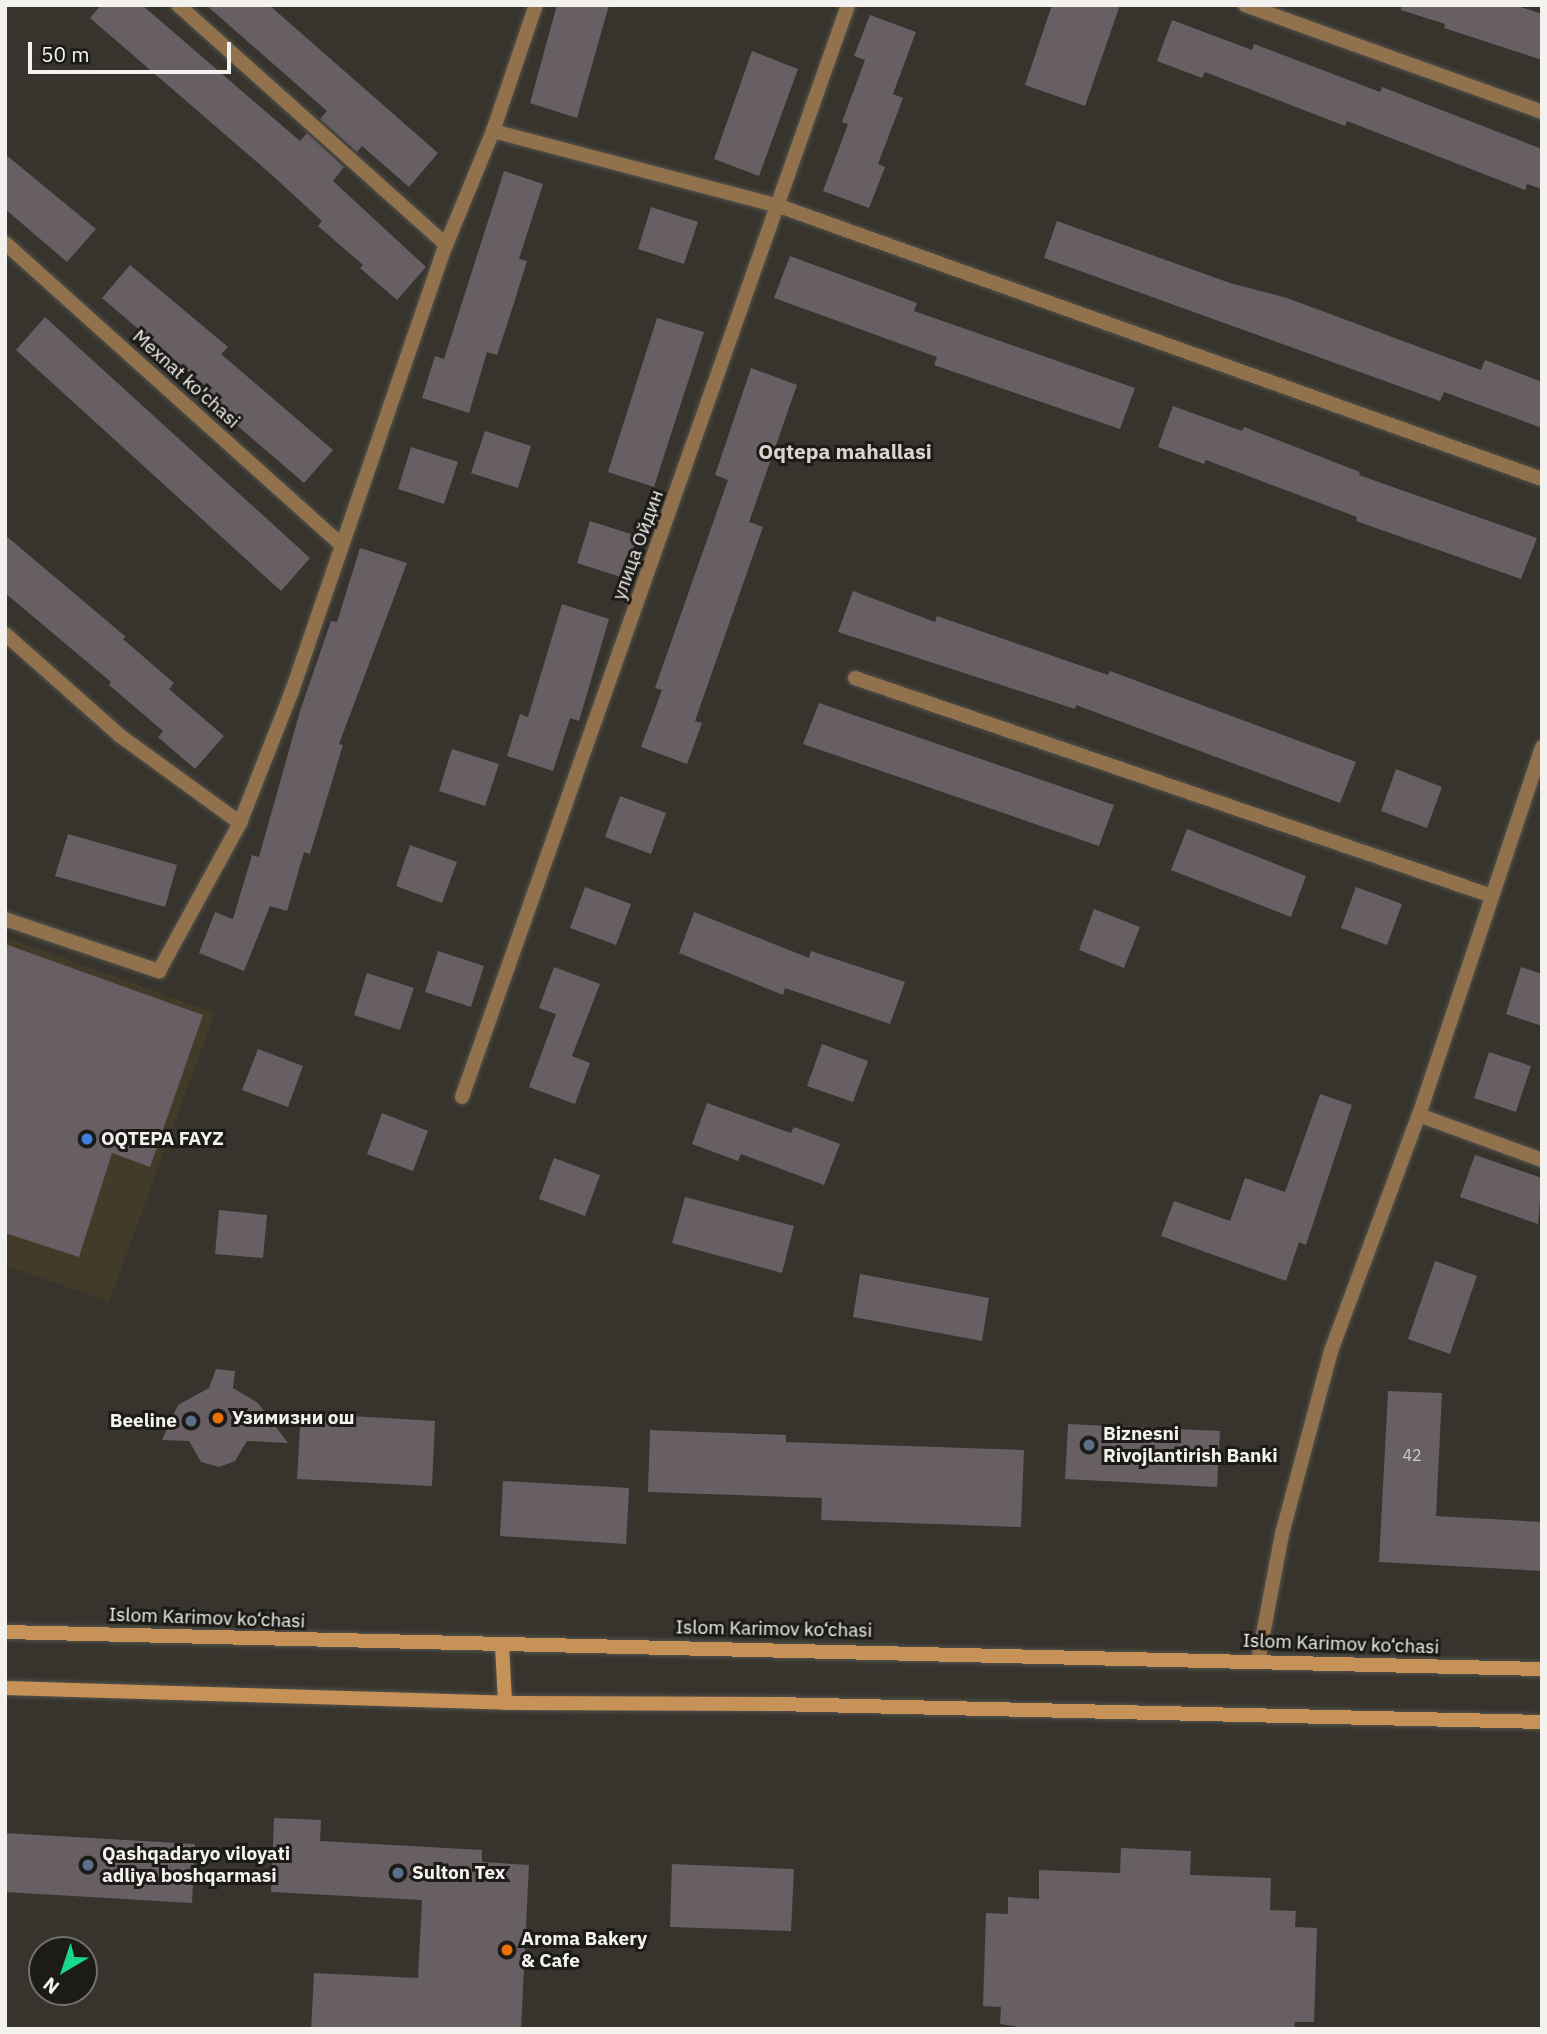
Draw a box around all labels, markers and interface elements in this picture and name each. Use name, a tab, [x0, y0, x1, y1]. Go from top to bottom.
scale bar	[32, 28, 234, 72]
text: 50 m	[41, 40, 90, 68]
street label: Mexnat ko'chasi	[128, 325, 244, 433]
district label: Oqtepa mahallasi	[758, 438, 932, 464]
street label: улица Ойдин	[608, 487, 668, 603]
place label: OQTEPA FAYZ	[101, 1128, 224, 1150]
marker: OQTEPA FAYZ	[79, 1131, 95, 1147]
place label: Узимизни ош	[232, 1407, 354, 1429]
place label: Beeline	[110, 1410, 177, 1432]
marker: Узимизни ош	[210, 1410, 226, 1426]
marker: Beeline	[183, 1413, 199, 1429]
place label: Biznesni Rivojlantirish Banki	[1103, 1423, 1278, 1467]
marker: Biznesni Rivojlantirish Banki	[1081, 1437, 1097, 1453]
house number: 42	[1402, 1445, 1422, 1465]
street label: Islom Karimov ko‘chasi	[108, 1603, 306, 1633]
street label: Islom Karimov ko‘chasi	[675, 1616, 873, 1642]
street label: Islom Karimov ko‘chasi	[1242, 1629, 1440, 1659]
place label: Qashqadaryo viloyati adliya boshqarmasi	[102, 1843, 290, 1887]
marker: Qashqadaryo viloyati adliya boshqarmasi	[80, 1857, 96, 1873]
place label: Sulton Tex	[412, 1862, 505, 1884]
marker: Sulton Tex	[390, 1865, 406, 1881]
place label: Aroma Bakery & Cafe	[521, 1928, 647, 1972]
north arrow	[28, 1936, 98, 2006]
marker: Aroma Bakery & Cafe	[499, 1942, 515, 1958]
text: N	[38, 1972, 64, 1999]

